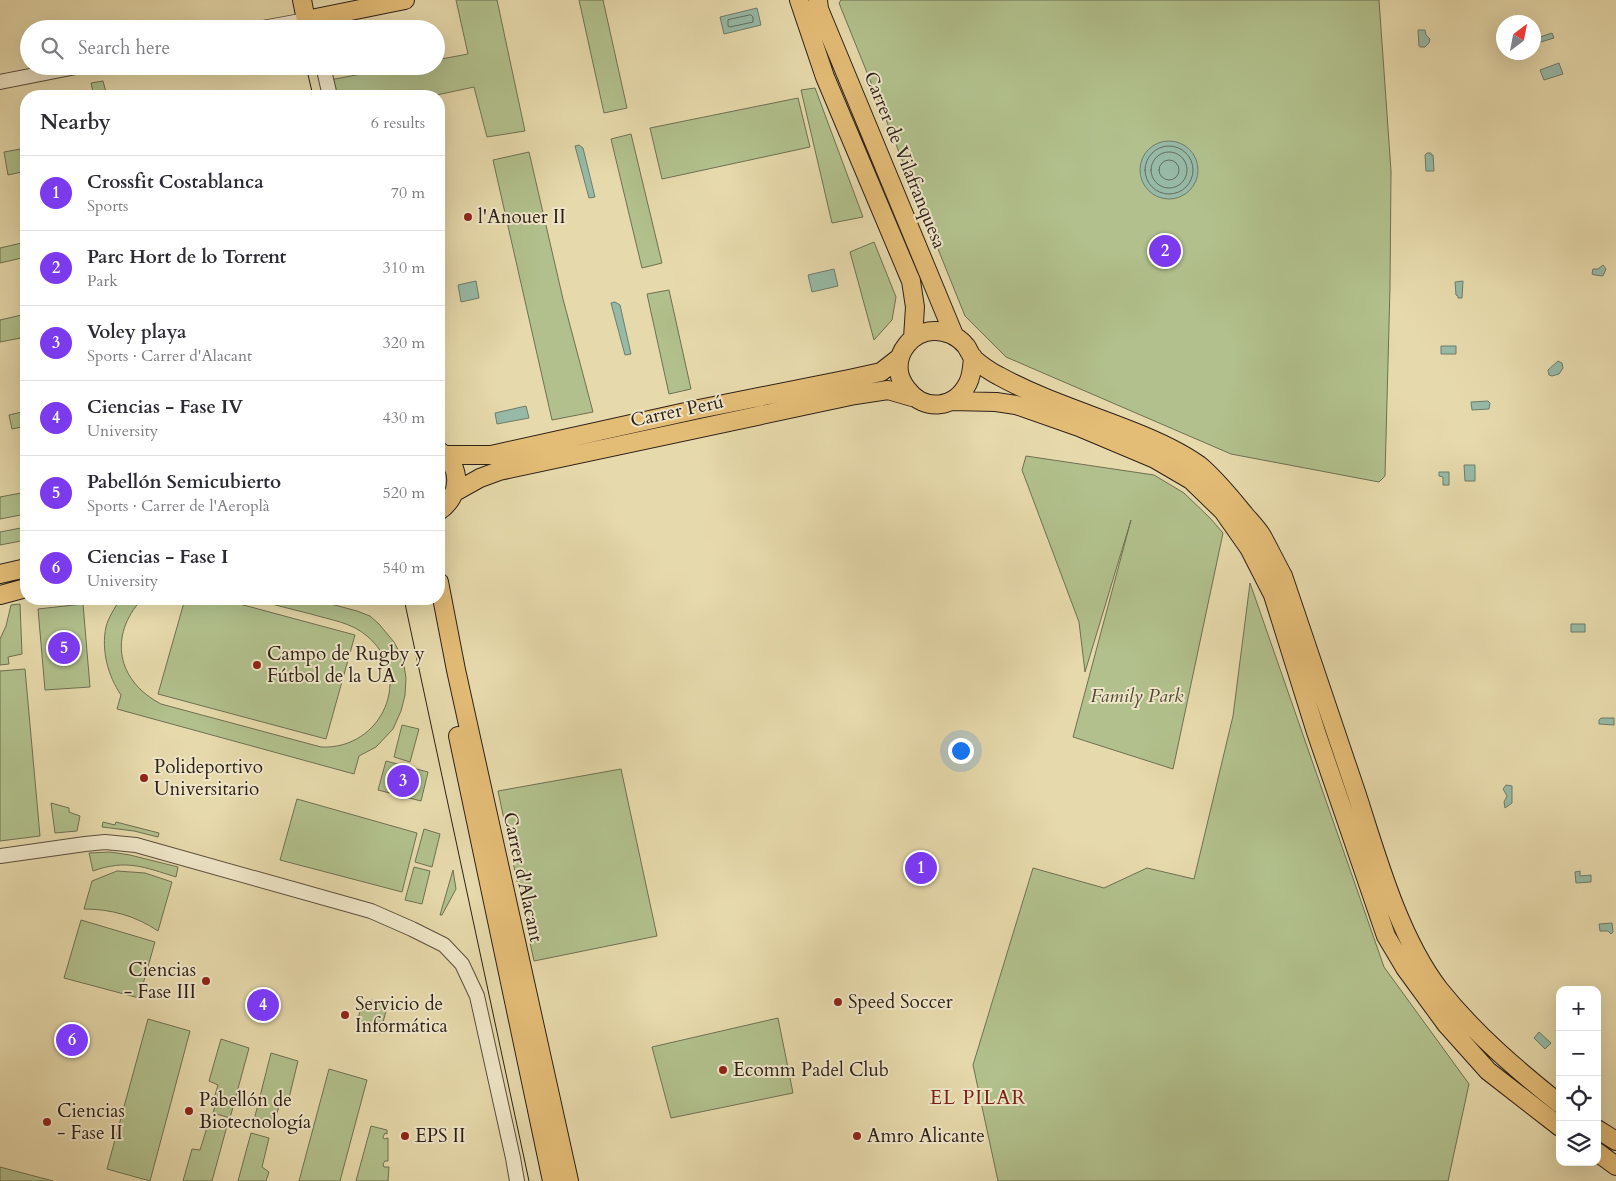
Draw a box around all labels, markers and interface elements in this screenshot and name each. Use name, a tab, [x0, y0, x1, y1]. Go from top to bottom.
north arrow	[1496, 15, 1541, 60]
search box	[20, 20, 445, 75]
icon: search	[38, 34, 66, 62]
text: Search here	[78, 35, 170, 61]
street label: Carrer de Vilafranquesa	[858, 68, 952, 252]
text: Nearby	[40, 108, 111, 137]
text: 6 results	[371, 112, 425, 134]
text: Crossfit Costablanca	[87, 169, 264, 195]
text: 1	[52, 182, 60, 204]
text: 70 m	[391, 182, 425, 204]
text: Sports	[87, 195, 128, 217]
place label: l'Anouer II	[478, 204, 566, 230]
marker: l'Anouer II	[462, 211, 474, 223]
pin: 2	[1149, 232, 1181, 270]
text: Parc Hort de lo Torrent	[87, 244, 286, 270]
text: 2	[52, 257, 60, 279]
text: 310 m	[383, 257, 425, 279]
text: Park	[87, 270, 118, 292]
text: Voley playa	[87, 319, 186, 345]
text: 3	[52, 332, 60, 354]
text: 320 m	[383, 332, 425, 354]
text: Sports · Carrer d'Alacant	[87, 345, 252, 367]
street label: Carrer Perú	[628, 388, 726, 434]
text: Ciencias - Fase IV	[87, 394, 243, 420]
text: 4	[52, 407, 60, 429]
text: 430 m	[383, 407, 425, 429]
text: University	[87, 420, 158, 442]
text: Pabellón Semicubierto	[87, 469, 281, 495]
text: 5	[52, 482, 60, 504]
text: 520 m	[383, 482, 425, 504]
text: Sports · Carrer de l'Aeroplà	[87, 495, 270, 517]
text: Ciencias - Fase I	[87, 544, 228, 570]
text: 6	[52, 557, 60, 579]
text: 540 m	[383, 557, 425, 579]
text: University	[87, 570, 158, 592]
pin: 5	[48, 629, 80, 667]
place label: Campo de Rugby y Fútbol de la UA	[267, 641, 425, 689]
marker: Campo de Rugby y Fútbol de la UA	[251, 659, 263, 671]
park label: Family Park	[1091, 683, 1184, 709]
your location	[948, 738, 974, 764]
place label: Polideportivo Universitario	[154, 754, 263, 802]
pin: 3	[387, 762, 419, 800]
marker: Polideportivo Universitario	[138, 772, 150, 784]
street label: Carrer d'Alacant	[497, 810, 549, 944]
pin: 1	[905, 849, 937, 887]
place label: Ciencias - Fase III	[124, 957, 196, 1005]
marker: Ciencias - Fase III	[200, 975, 212, 987]
pin: 4	[247, 986, 279, 1024]
map controls	[1556, 986, 1601, 1166]
button: +	[1556, 986, 1601, 1031]
place label: Speed Soccer	[848, 989, 953, 1015]
place label: Servicio de Informática	[355, 991, 448, 1039]
marker: Speed Soccer	[832, 996, 844, 1008]
marker: Servicio de Informática	[339, 1009, 351, 1021]
pin: 6	[56, 1021, 88, 1059]
button: −	[1556, 1031, 1601, 1076]
place label: Ecomm Padel Club	[733, 1057, 889, 1083]
marker: Ecomm Padel Club	[717, 1064, 729, 1076]
button: locate	[1556, 1076, 1601, 1121]
district label: EL PILAR	[930, 1084, 1026, 1111]
place label: Pabellón de Biotecnología	[199, 1087, 311, 1135]
place label: Ciencias - Fase II	[57, 1098, 125, 1146]
marker: Pabellón de Biotecnología	[183, 1105, 195, 1117]
marker: Ciencias - Fase II	[41, 1116, 53, 1128]
button: layers	[1556, 1121, 1601, 1166]
place label: EPS II	[415, 1123, 466, 1149]
place label: Amro Alicante	[867, 1123, 985, 1149]
marker: EPS II	[399, 1130, 411, 1142]
marker: Amro Alicante	[851, 1130, 863, 1142]

